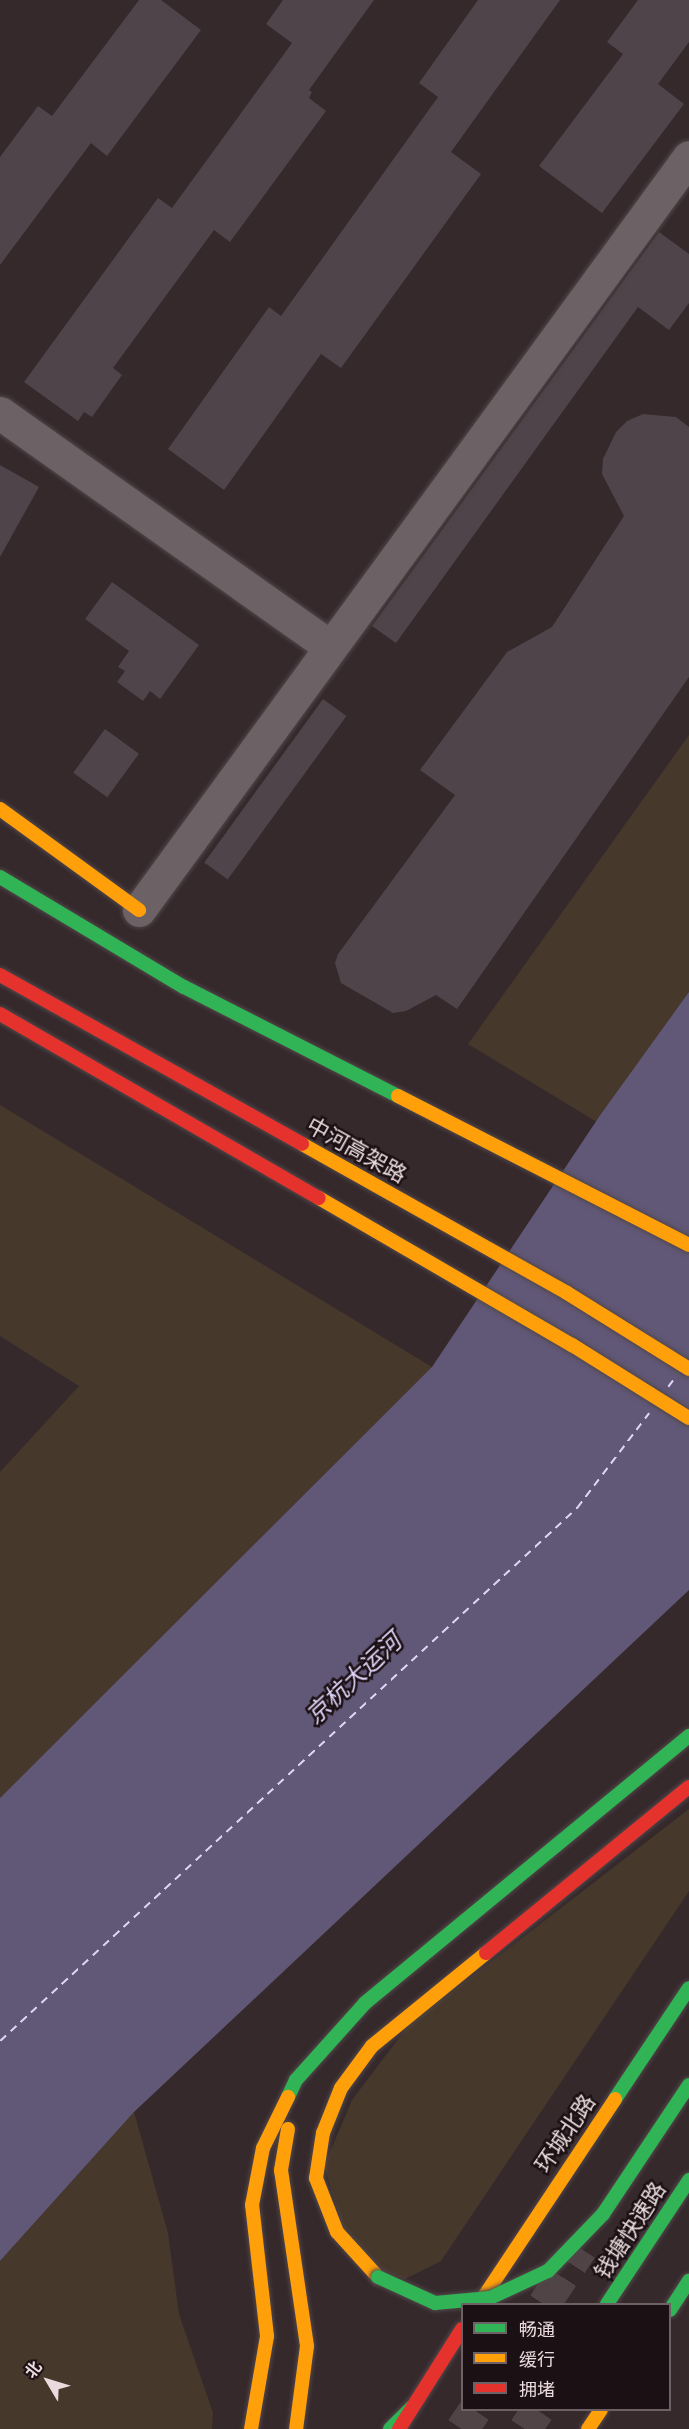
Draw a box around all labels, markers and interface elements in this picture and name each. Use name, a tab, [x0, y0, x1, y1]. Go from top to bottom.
street label: 中河高架路	[301, 1113, 411, 1189]
water label: 京杭大运河	[301, 1629, 409, 1731]
street label: 环城北路	[530, 2090, 602, 2178]
street label: 钱塘快速路	[590, 2178, 672, 2284]
legend	[461, 2303, 671, 2411]
text: 畅通	[519, 2322, 555, 2340]
north arrow	[18, 2351, 78, 2411]
text: 缓行	[519, 2352, 555, 2370]
text: 北	[23, 2359, 45, 2381]
text: 拥堵	[519, 2382, 555, 2400]

